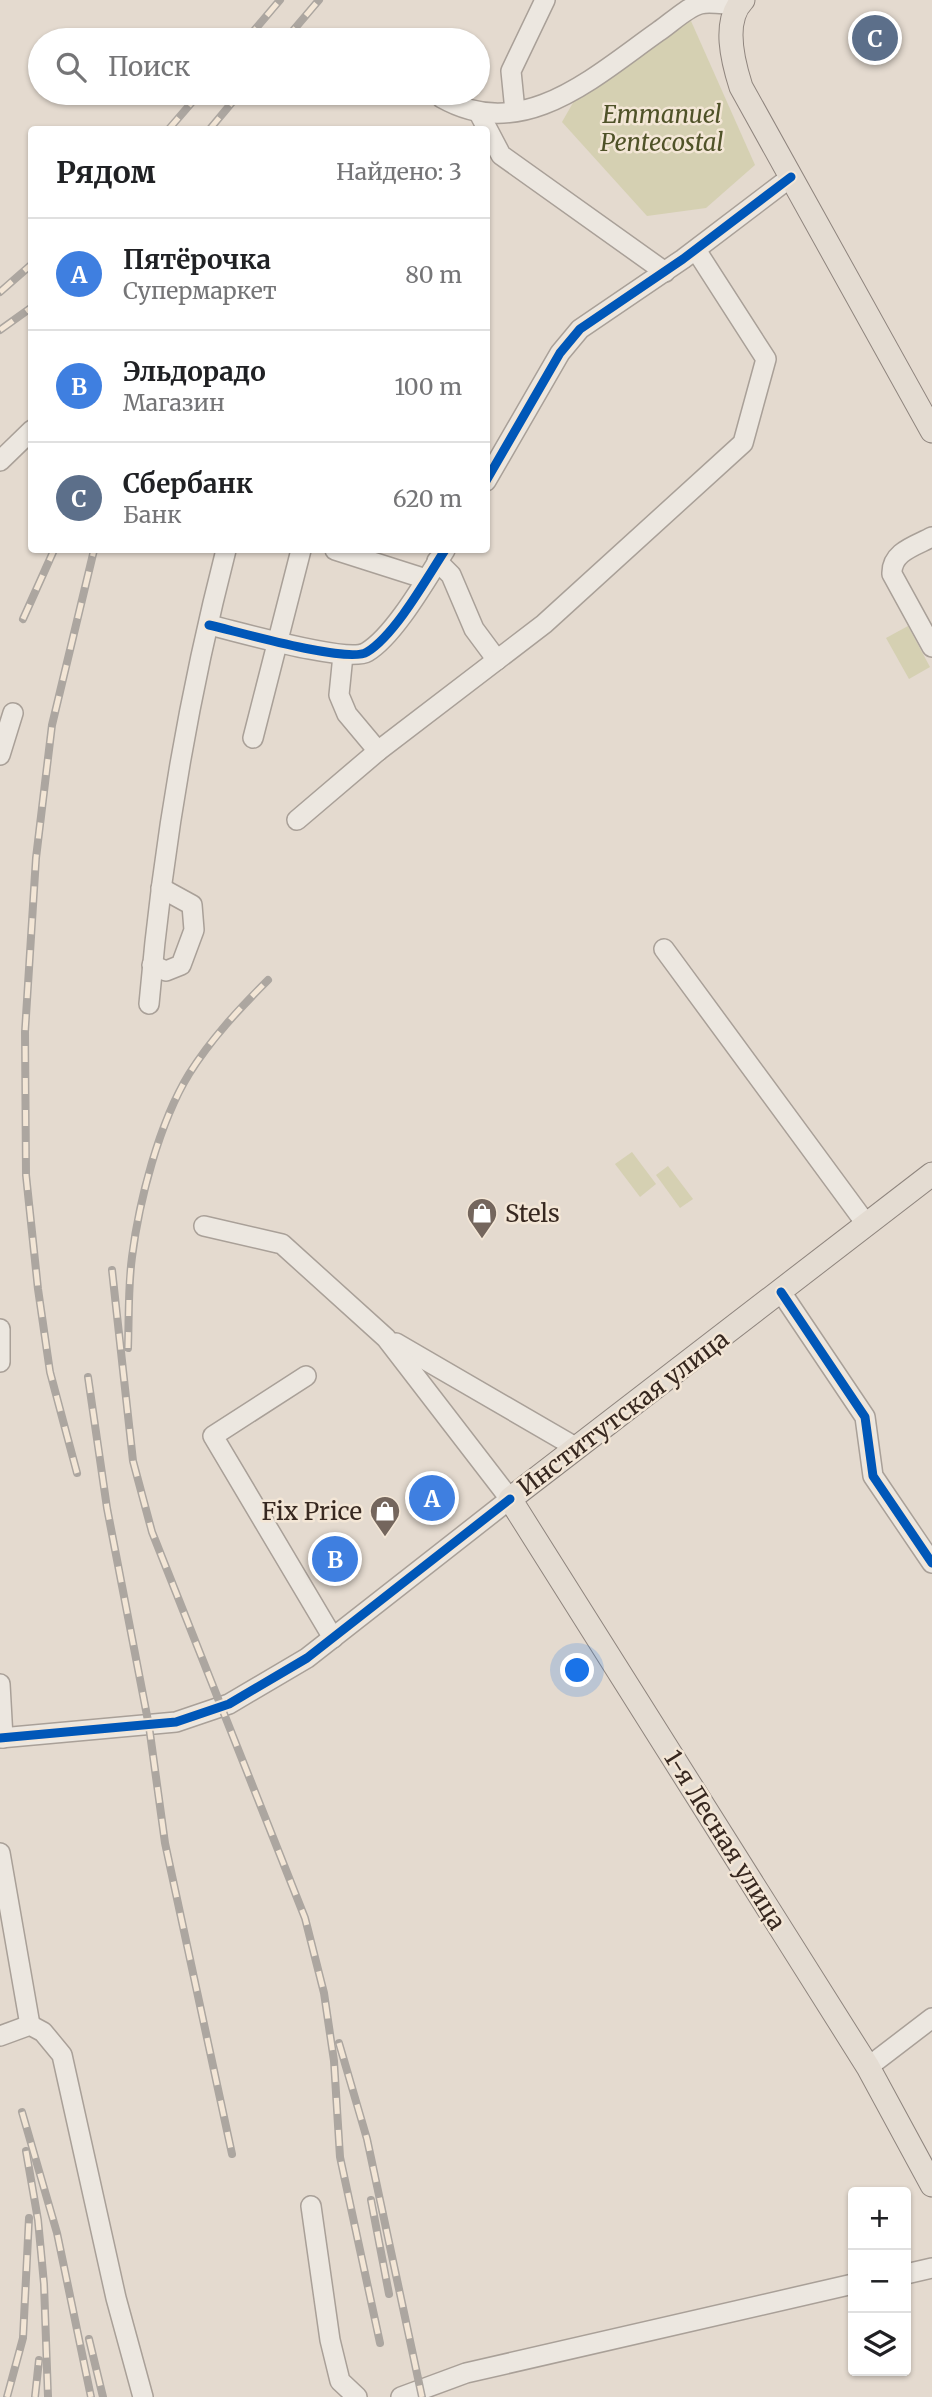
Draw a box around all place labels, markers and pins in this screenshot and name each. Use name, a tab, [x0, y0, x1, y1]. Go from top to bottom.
pin: C	[852, 12, 898, 64]
shop icon: Stels	[465, 1196, 499, 1240]
place label: Stels	[505, 1198, 560, 1229]
pin: A	[409, 1472, 455, 1524]
shop icon: Fix Price	[368, 1494, 402, 1538]
place label: Fix Price	[262, 1496, 362, 1527]
pin: B	[312, 1533, 358, 1585]

